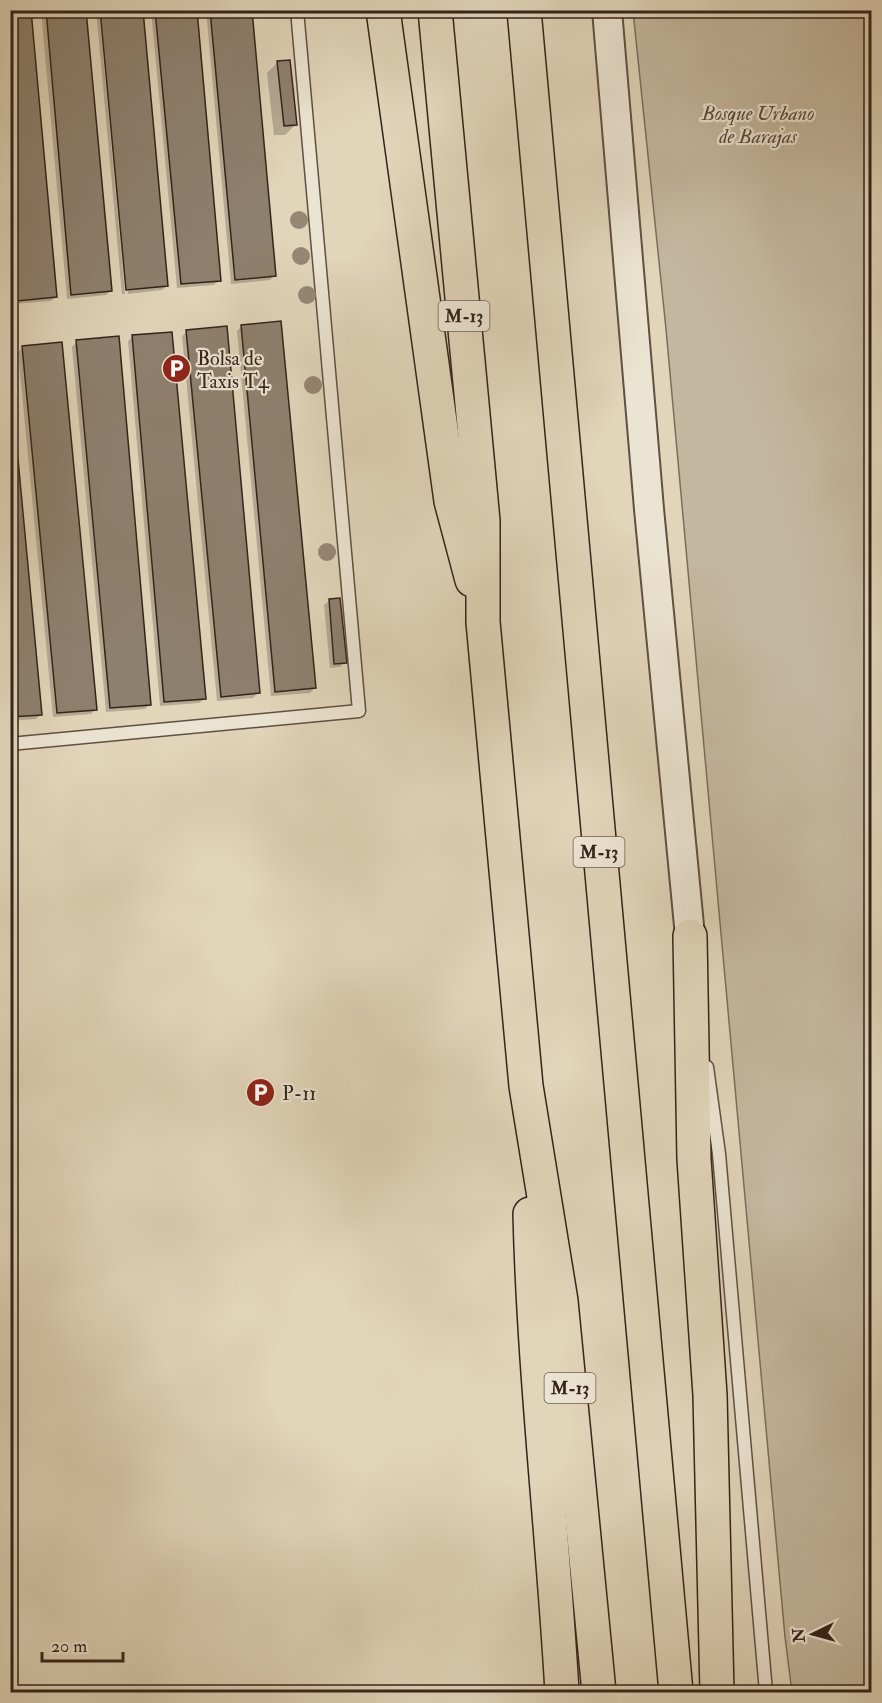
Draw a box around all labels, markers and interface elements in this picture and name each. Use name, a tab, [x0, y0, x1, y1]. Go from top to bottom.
park label: Bosque Urbano de Barajas	[701, 101, 814, 149]
road number: M-13	[438, 301, 490, 331]
place label: Bolsa de Taxis T4	[197, 346, 270, 394]
parking icon: Bolsa de Taxis T4	[160, 353, 192, 385]
road number: M-13	[574, 837, 624, 867]
parking icon: P-11	[245, 1077, 277, 1109]
place label: P-11	[282, 1081, 316, 1106]
road number: M-13	[544, 1373, 596, 1403]
north arrow	[783, 1604, 843, 1664]
scale bar	[42, 1625, 123, 1663]
text: N	[788, 1627, 810, 1644]
text: 20 m	[51, 1635, 87, 1658]

